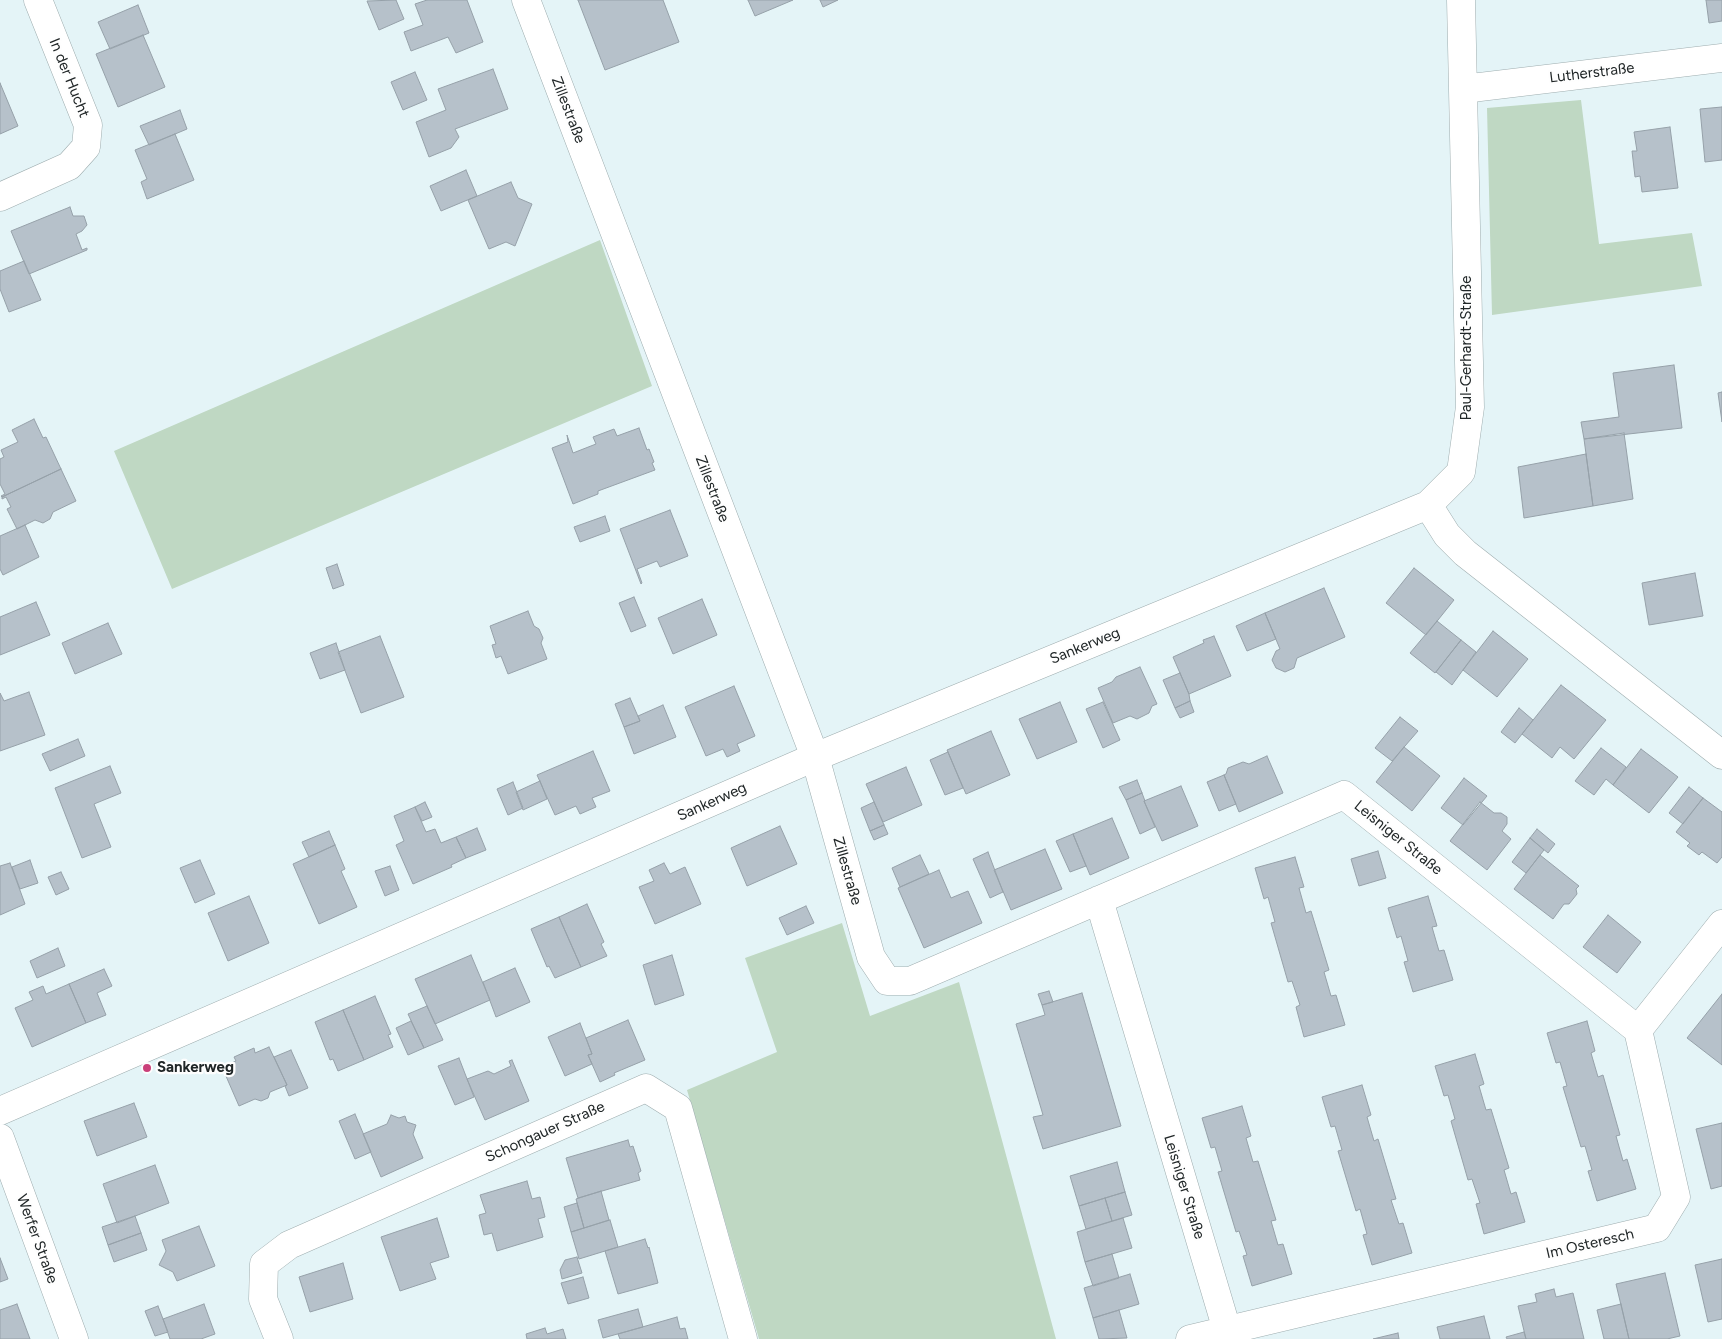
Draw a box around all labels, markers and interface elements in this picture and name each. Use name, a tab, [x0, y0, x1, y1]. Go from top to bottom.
street label: In der Hucht	[45, 36, 93, 120]
street label: Lutherstraße	[1548, 59, 1636, 87]
street label: Zillestraße	[547, 74, 589, 146]
street label: Paul-Gerhardt-Straße	[1458, 276, 1476, 420]
street label: Zillestraße	[691, 453, 733, 525]
street label: Sankerweg	[1047, 624, 1123, 668]
street label: Sankerweg	[674, 779, 750, 825]
street label: Leisniger Straße	[1350, 797, 1446, 879]
street label: Zillestraße	[829, 835, 865, 907]
place label: Sankerweg	[157, 1059, 234, 1077]
marker: Sankerweg	[141, 1062, 153, 1074]
street label: Schongauer Straße	[483, 1098, 607, 1166]
street label: Leisniger Straße	[1160, 1133, 1208, 1241]
street label: Werfer Straße	[13, 1192, 61, 1286]
street label: Im Osteresch	[1544, 1225, 1636, 1263]

